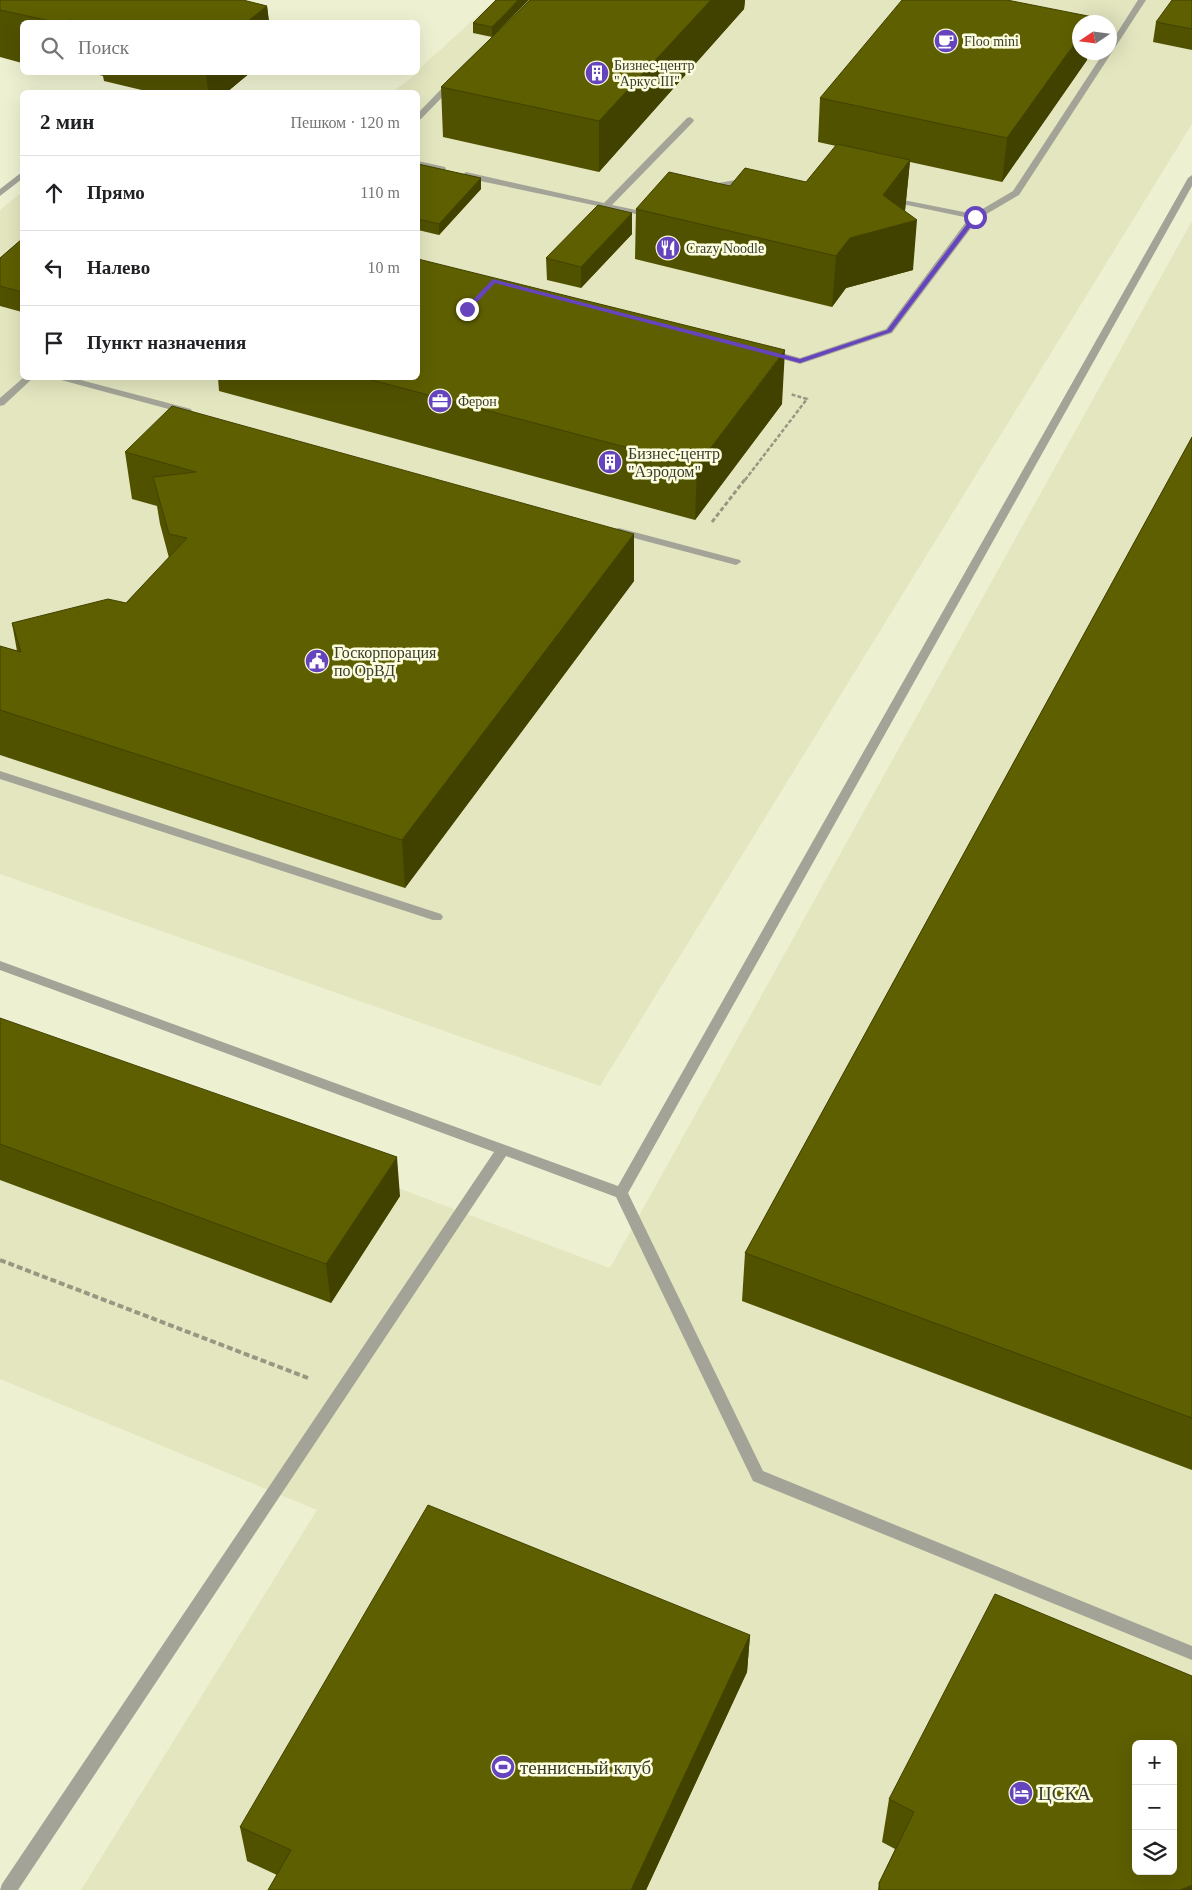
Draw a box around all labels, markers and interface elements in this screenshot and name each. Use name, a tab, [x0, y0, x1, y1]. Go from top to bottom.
north arrow	[1072, 15, 1117, 60]
search box	[20, 20, 420, 75]
cafe icon: Floo mini	[933, 28, 959, 54]
icon: search	[38, 34, 66, 62]
place label: Floo mini	[964, 34, 1019, 49]
text: Поиск	[78, 37, 129, 58]
place label: Бизнес-центр "Аркус III"	[614, 58, 694, 89]
building icon: Бизнес-центр "Аркус III"	[584, 60, 610, 86]
text: 2 мин	[40, 110, 94, 134]
text: Пешком · 120 m	[290, 114, 400, 131]
icon: ahead	[40, 179, 68, 207]
text: Прямо	[87, 182, 145, 203]
text: 110 m	[360, 184, 400, 201]
route start	[964, 206, 987, 229]
restaurant icon: Crazy Noodle	[655, 235, 681, 261]
place label: Crazy Noodle	[686, 241, 764, 256]
icon: left	[40, 254, 68, 282]
text: Налево	[87, 257, 150, 278]
text: 10 m	[368, 259, 400, 276]
route end	[456, 298, 479, 321]
icon: arrive	[40, 329, 68, 357]
text: Пункт назначения	[87, 332, 246, 353]
office icon: Ферон	[427, 388, 453, 414]
place label: Ферон	[458, 394, 497, 409]
place label: Бизнес-центр "Аэродом"	[628, 445, 720, 481]
building icon: Бизнес-центр "Аэродом"	[597, 449, 623, 475]
place label: Госкорпорация по ОрВД	[334, 644, 437, 680]
public building icon: Госкорпорация по ОрВД	[304, 648, 330, 674]
map controls	[1132, 1740, 1177, 1875]
button: +	[1132, 1740, 1177, 1785]
sports icon: теннисный клуб	[490, 1754, 516, 1780]
place label: теннисный клуб	[520, 1757, 651, 1778]
hotel icon: ЦСКА	[1008, 1780, 1034, 1806]
place label: ЦСКА	[1038, 1783, 1091, 1804]
button: −	[1132, 1785, 1177, 1830]
button: layers	[1132, 1830, 1177, 1875]

